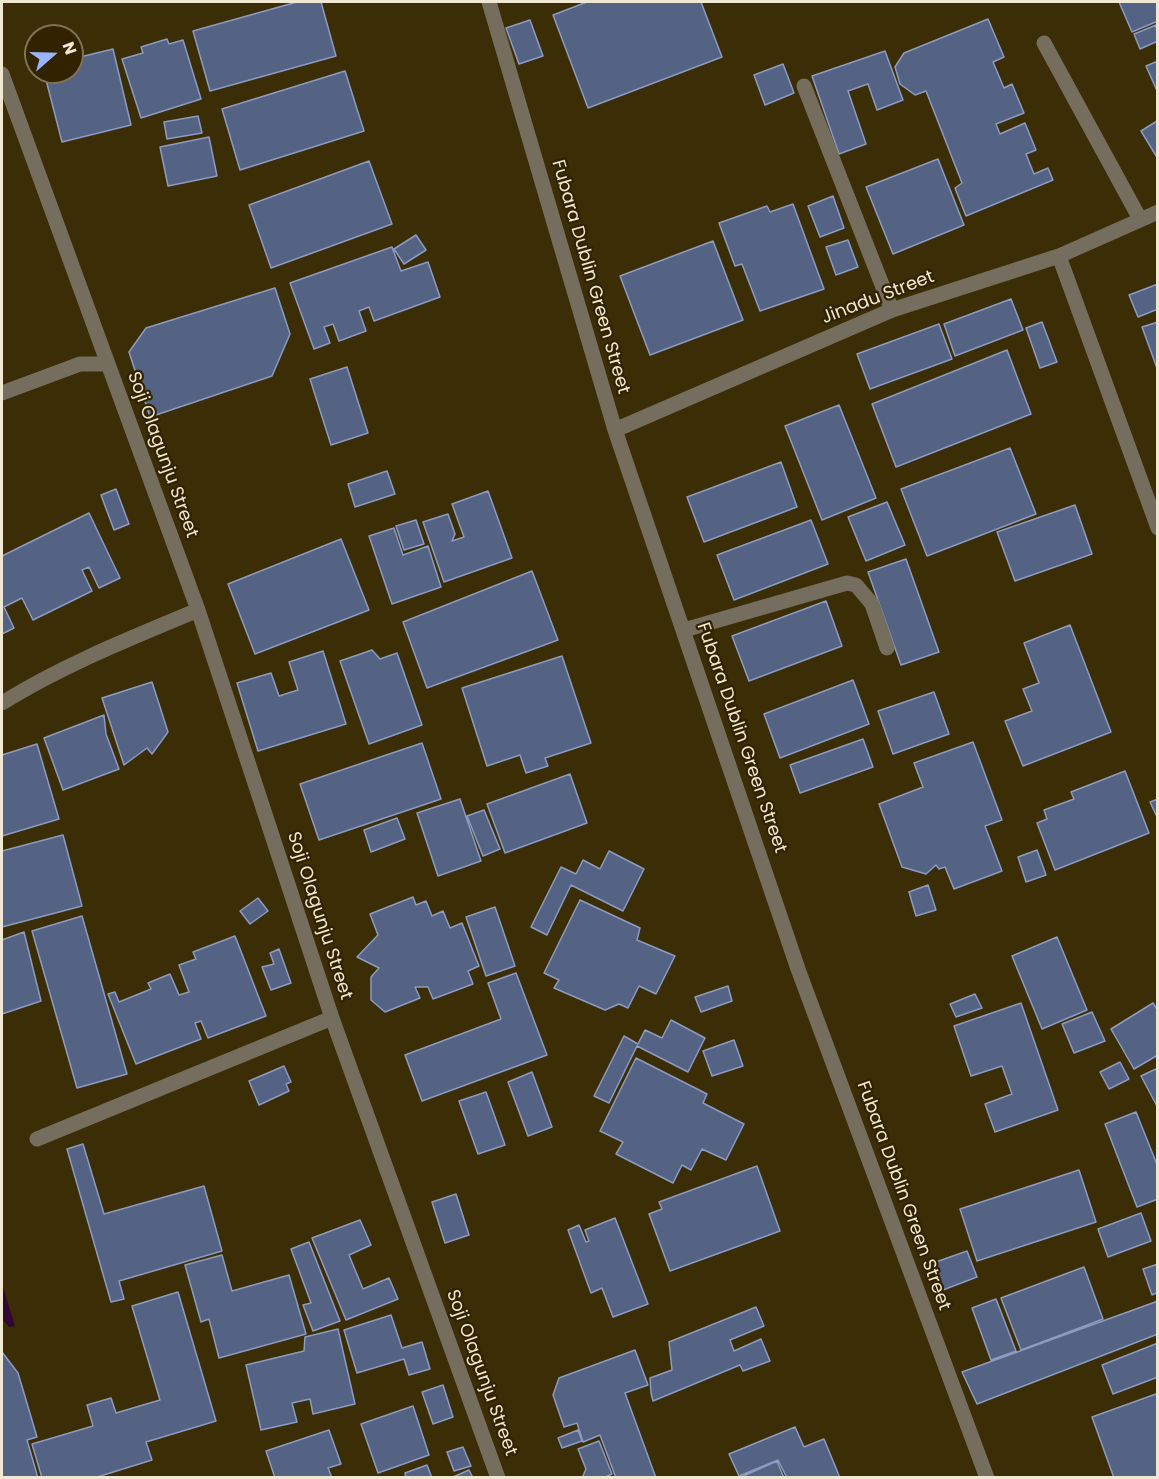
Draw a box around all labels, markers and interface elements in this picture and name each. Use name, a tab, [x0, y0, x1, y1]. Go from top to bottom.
north arrow	[24, 24, 84, 84]
text: N	[57, 39, 82, 58]
street label: Fubara Dublin Green Street	[546, 158, 634, 396]
street label: Jinadu Street	[819, 267, 937, 329]
street label: Soji Olagunju Street	[122, 369, 202, 541]
street label: Fubara Dublin Green Street	[691, 620, 791, 856]
street label: Soji Olagunju Street	[282, 829, 356, 1003]
street label: Fubara Dublin Green Street	[851, 1078, 955, 1314]
street label: Soji Olagunju Street	[441, 1287, 521, 1459]

